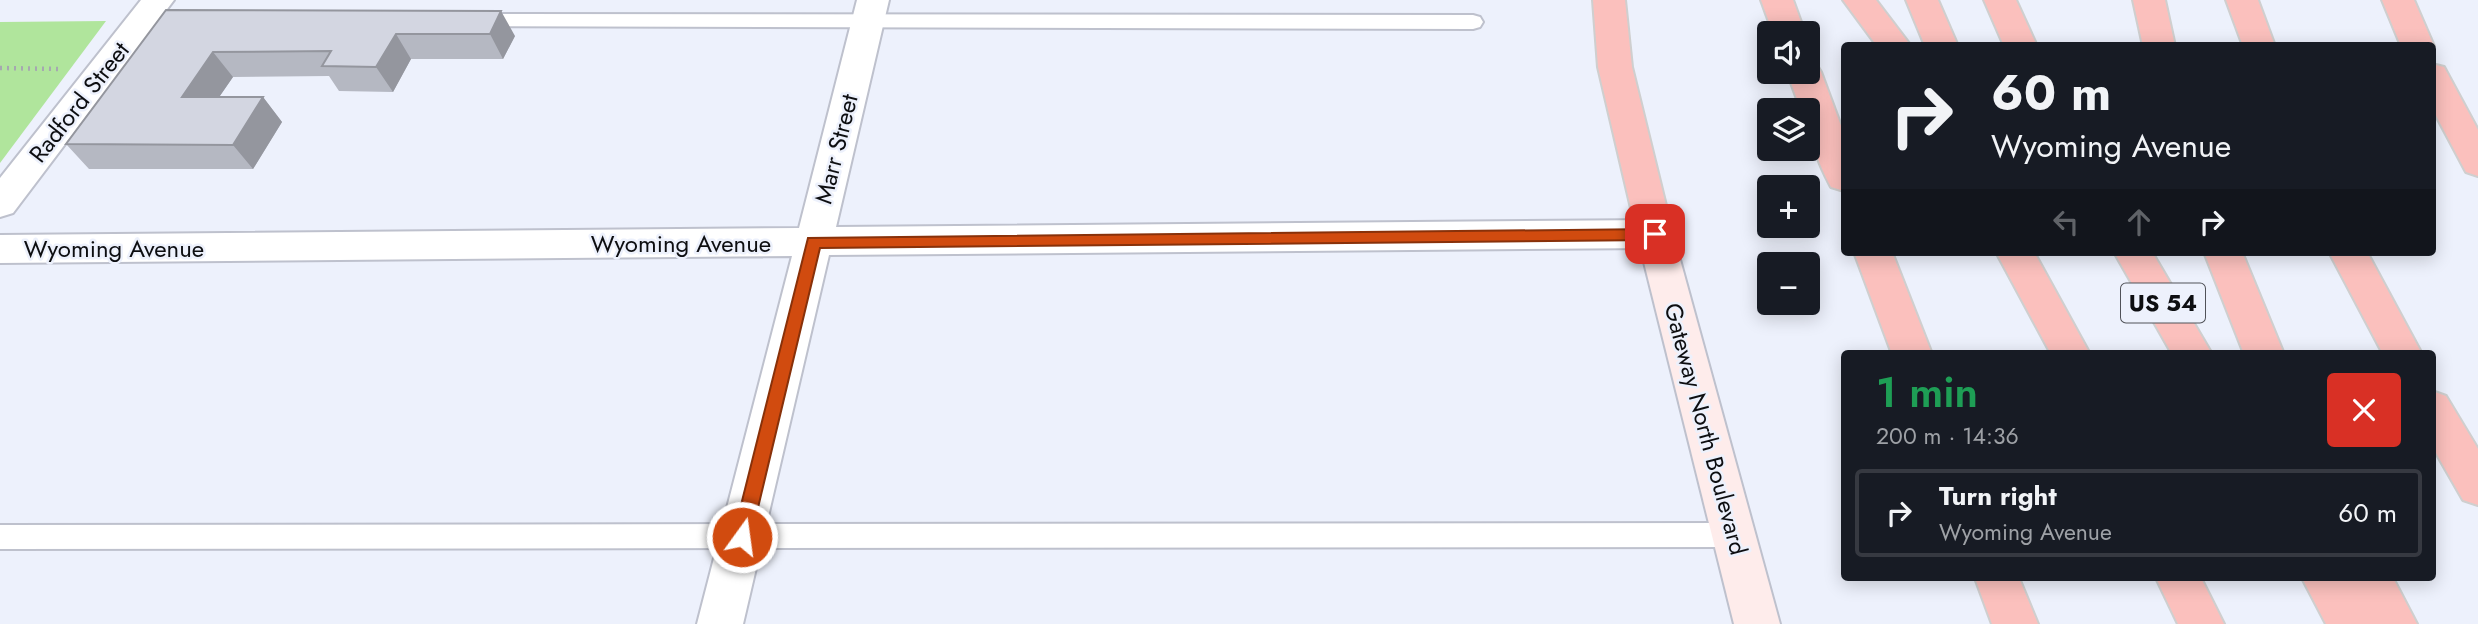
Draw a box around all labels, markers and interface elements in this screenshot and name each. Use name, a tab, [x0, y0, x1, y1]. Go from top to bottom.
map controls	[1757, 21, 1820, 315]
button: sound	[1757, 21, 1820, 84]
street label: Radford Street	[21, 34, 138, 170]
text: 60 m	[1991, 58, 2111, 128]
icon: right	[1876, 70, 1967, 161]
street label: Marr Street	[805, 90, 867, 208]
button: layers	[1757, 98, 1820, 161]
text: Wyoming Avenue	[1991, 123, 2231, 169]
button: +	[1757, 175, 1820, 238]
icon: left	[2047, 203, 2085, 241]
icon: ahead	[2120, 203, 2158, 241]
icon: right	[2193, 203, 2231, 241]
pin	[1625, 204, 1685, 264]
icon: arrive	[1636, 215, 1674, 253]
street label: Wyoming Avenue	[591, 226, 771, 261]
street label: Wyoming Avenue	[24, 231, 204, 266]
button: −	[1757, 252, 1820, 315]
road number: US 54	[2121, 284, 2205, 322]
street label: Gateway North Boulevard	[1656, 299, 1756, 559]
text: 1 min	[1876, 362, 1978, 423]
button: close	[2327, 373, 2401, 447]
text: 200 m · 14:36	[1876, 419, 2019, 453]
text: Turn right	[1939, 477, 2057, 515]
icon: right	[1880, 494, 1918, 532]
text: 60 m	[2338, 494, 2397, 532]
position arrow	[705, 500, 779, 574]
text: Wyoming Avenue	[1939, 515, 2112, 549]

